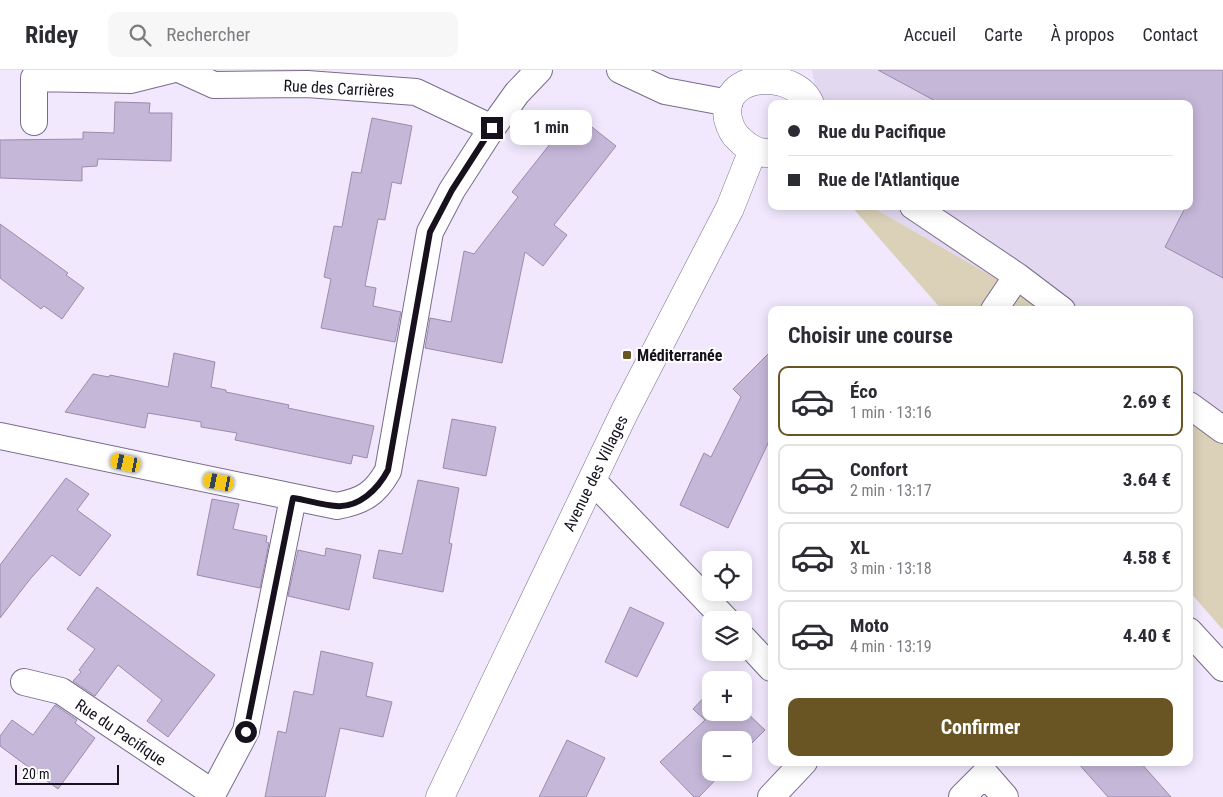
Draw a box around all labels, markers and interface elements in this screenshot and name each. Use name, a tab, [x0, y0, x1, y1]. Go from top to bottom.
search box	[108, 12, 458, 57]
text: Ridey	[25, 21, 78, 49]
icon: search	[126, 21, 154, 49]
text: Rechercher	[166, 23, 250, 46]
text: Accueil	[904, 24, 956, 45]
text: Carte	[984, 24, 1023, 45]
text: À propos	[1051, 24, 1114, 45]
text: Contact	[1142, 24, 1198, 45]
street label: Rue des Carrières	[283, 76, 395, 101]
callout: 1 min	[510, 110, 592, 146]
route end	[481, 117, 503, 139]
text: 1 min	[533, 118, 569, 137]
text: Rue du Pacifique	[818, 120, 946, 143]
text: Rue de l'Atlantique	[818, 168, 960, 191]
text: Choisir une course	[788, 323, 953, 348]
place label: Méditerranée	[637, 346, 723, 365]
marker: Méditerranée	[621, 349, 633, 361]
icon: car	[790, 379, 835, 424]
text: Éco	[850, 380, 877, 403]
text: 2.69 €	[1123, 390, 1171, 413]
text: 1 min · 13:16	[850, 403, 932, 422]
street label: Avenue des Villages	[559, 412, 632, 534]
car	[109, 453, 142, 473]
icon: car	[790, 457, 835, 502]
text: Confort	[850, 458, 908, 481]
text: 3.64 €	[1123, 468, 1171, 491]
car	[202, 472, 235, 492]
text: 2 min · 13:17	[850, 481, 932, 500]
icon: car	[790, 535, 835, 580]
text: XL	[850, 536, 870, 559]
text: 4.58 €	[1123, 546, 1171, 569]
map controls	[702, 551, 752, 781]
button: locate	[702, 551, 752, 601]
text: 3 min · 13:18	[850, 559, 932, 578]
button: layers	[702, 611, 752, 661]
icon: car	[790, 613, 835, 658]
text: Moto	[850, 614, 889, 637]
text: 4.40 €	[1123, 624, 1171, 647]
text: 4 min · 13:19	[850, 637, 932, 656]
button: +	[702, 671, 752, 721]
street label: Rue du Pacifique	[72, 695, 170, 770]
button: Confirmer	[788, 698, 1173, 756]
route start	[235, 721, 257, 743]
button: −	[702, 731, 752, 781]
scale bar	[15, 762, 119, 785]
text: 20 m	[22, 766, 50, 782]

